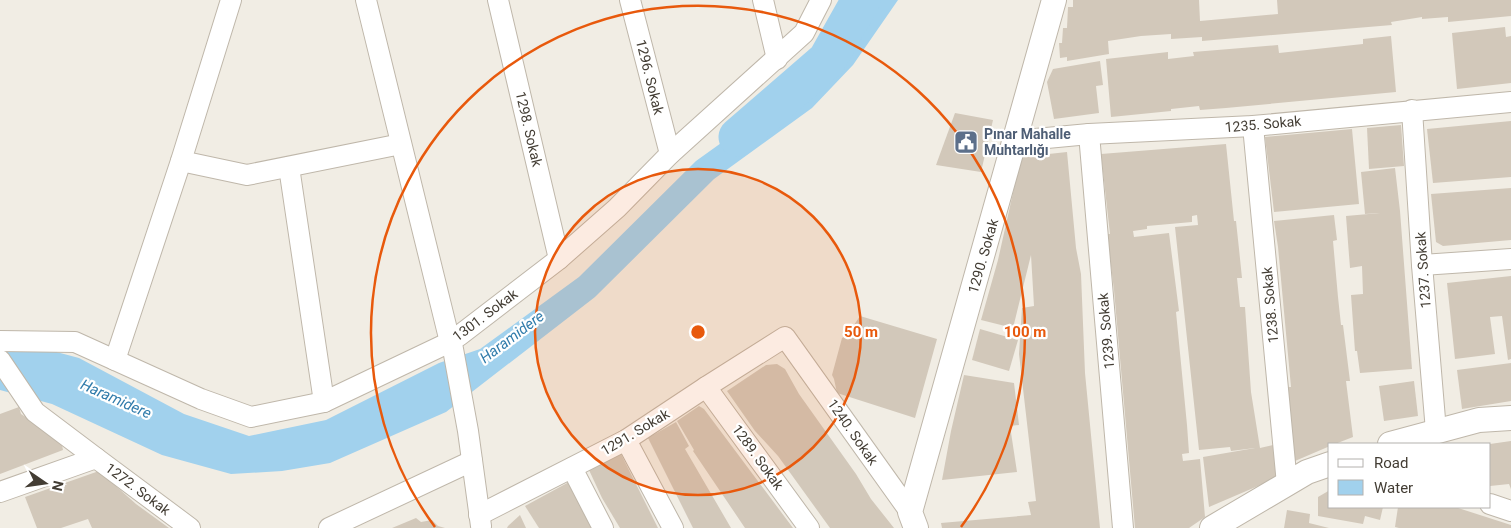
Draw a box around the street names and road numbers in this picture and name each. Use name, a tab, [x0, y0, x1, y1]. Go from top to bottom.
street label: 1296. Sokak	[633, 38, 667, 117]
street label: 1298. Sokak	[513, 90, 546, 169]
street label: 1235. Sokak	[1224, 113, 1303, 135]
street label: 1290. Sokak	[965, 216, 1002, 295]
street label: 1237. Sokak	[1412, 230, 1434, 309]
street label: 1238. Sokak	[1259, 265, 1281, 344]
street label: 1301. Sokak	[450, 285, 521, 344]
street label: 1239. Sokak	[1095, 291, 1117, 370]
street label: 1240. Sokak	[824, 396, 882, 469]
street label: 1291. Sokak	[598, 405, 673, 459]
street label: 1289. Sokak	[729, 421, 788, 493]
street label: 1272. Sokak	[103, 460, 174, 519]

